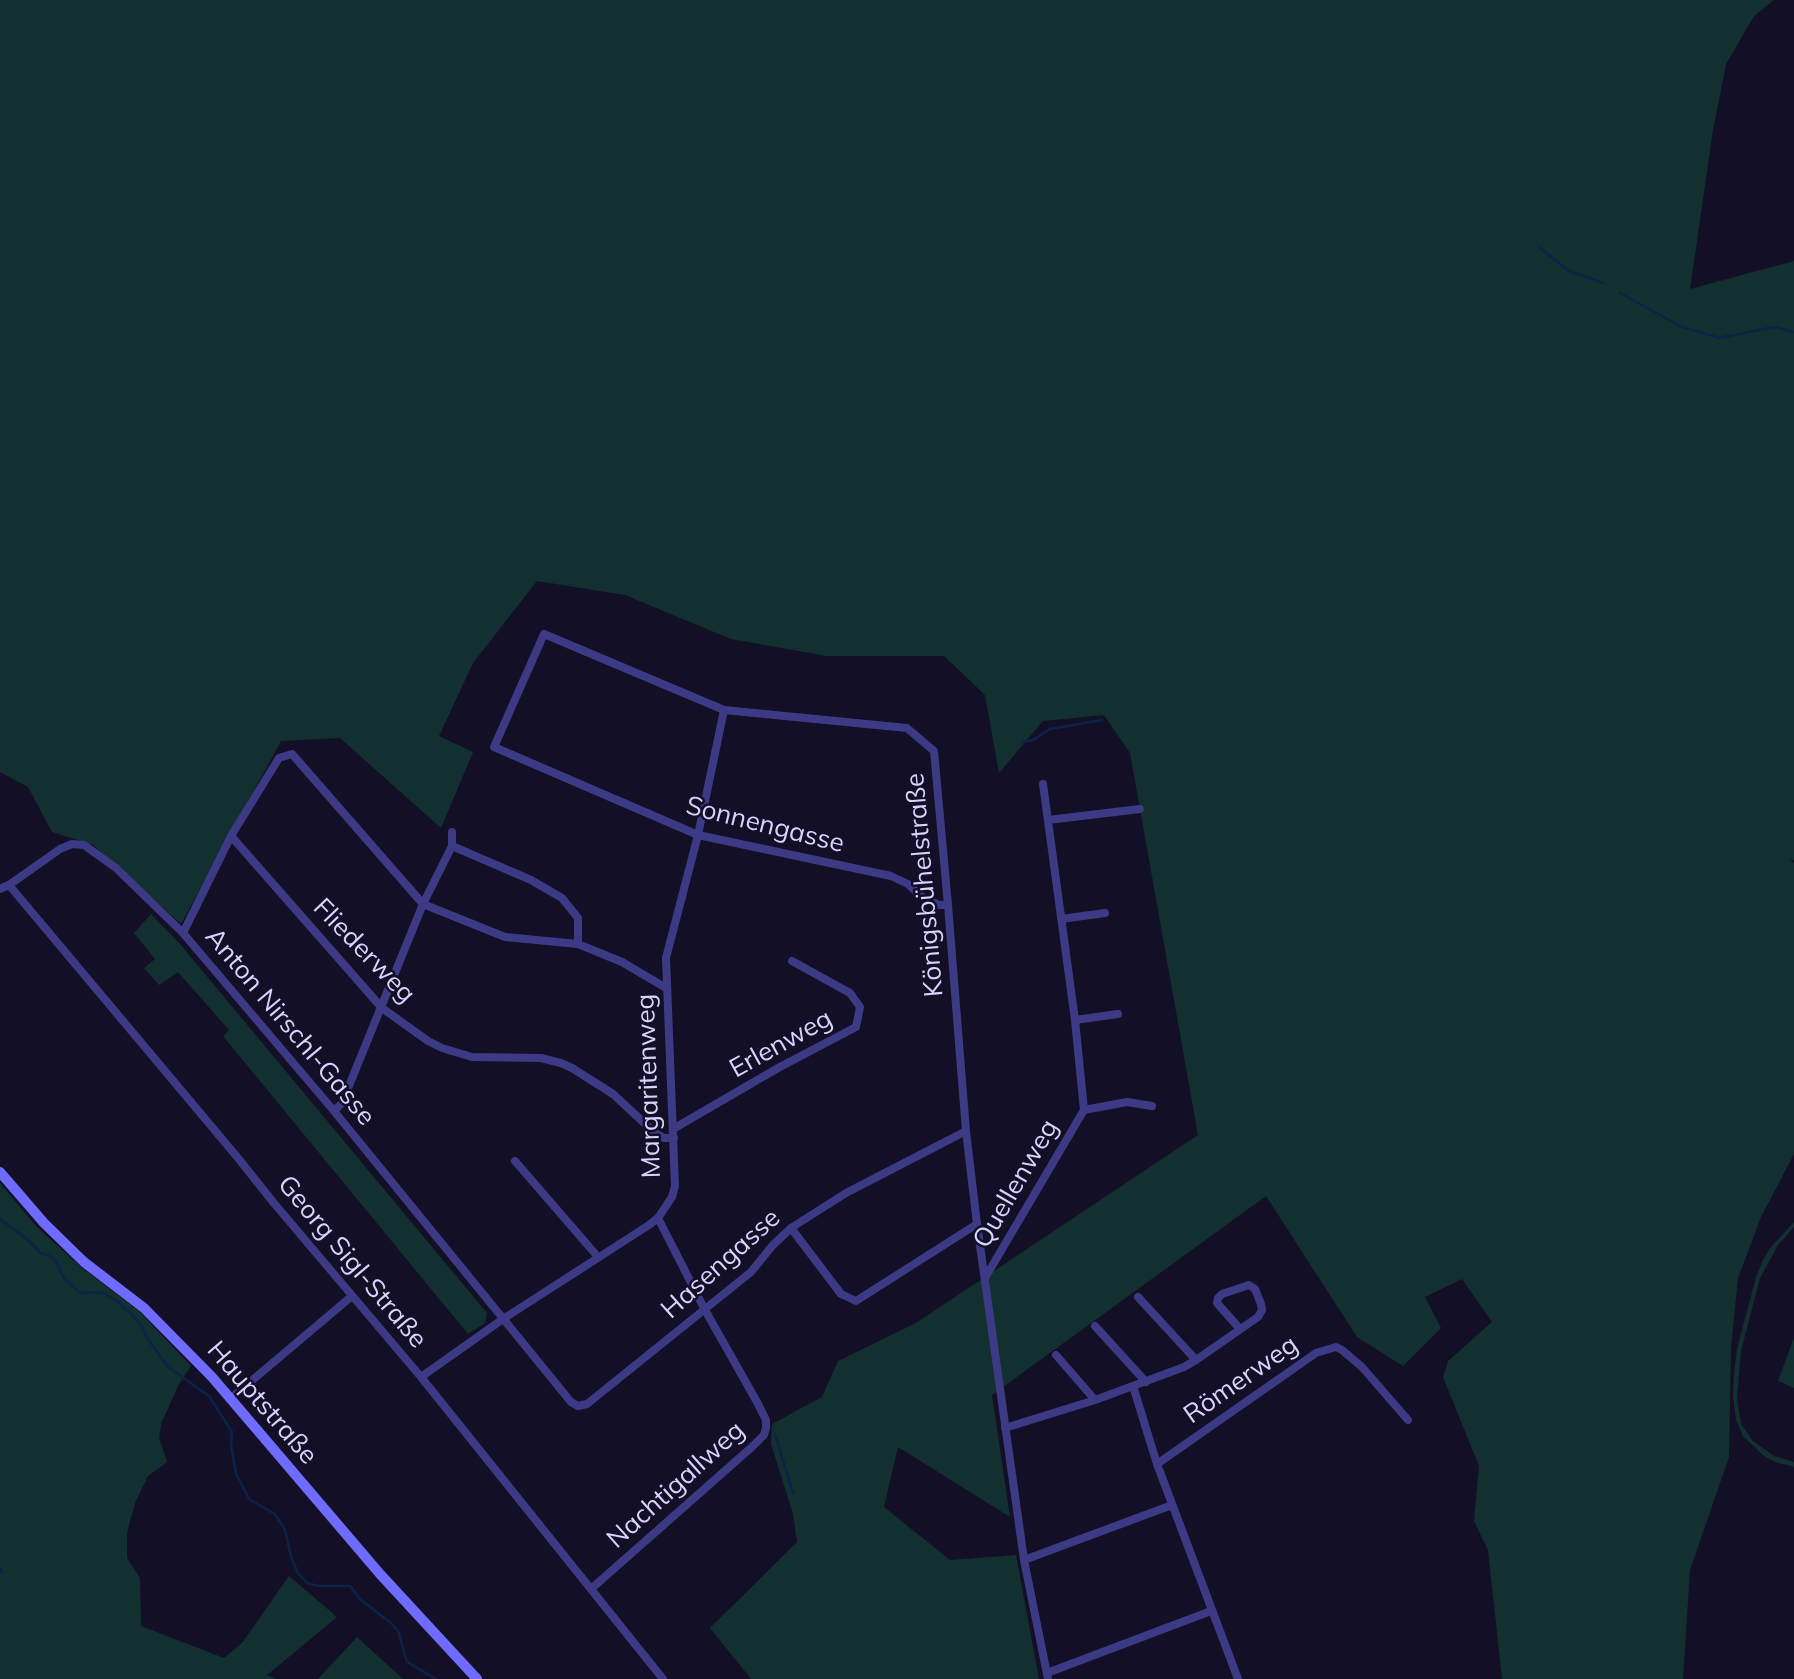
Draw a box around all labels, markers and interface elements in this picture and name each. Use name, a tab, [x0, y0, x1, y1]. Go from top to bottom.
street label: Königsbühelstraße	[900, 772, 950, 998]
street label: Sonnengasse	[683, 790, 847, 860]
street label: Fliederweg	[306, 892, 422, 1010]
street label: Anton Nirschl-Gasse	[198, 922, 382, 1132]
street label: Margaritenweg	[630, 993, 668, 1179]
street label: Erlenweg	[724, 1003, 838, 1085]
street label: Quellenweg	[967, 1114, 1065, 1254]
street label: Georg Sigl-Straße	[271, 1169, 433, 1355]
street label: Hasengasse	[655, 1203, 787, 1325]
street label: Römerweg	[1178, 1329, 1304, 1431]
street label: Hauptstraße	[200, 1335, 324, 1471]
street label: Nachtigallweg	[601, 1415, 751, 1555]

